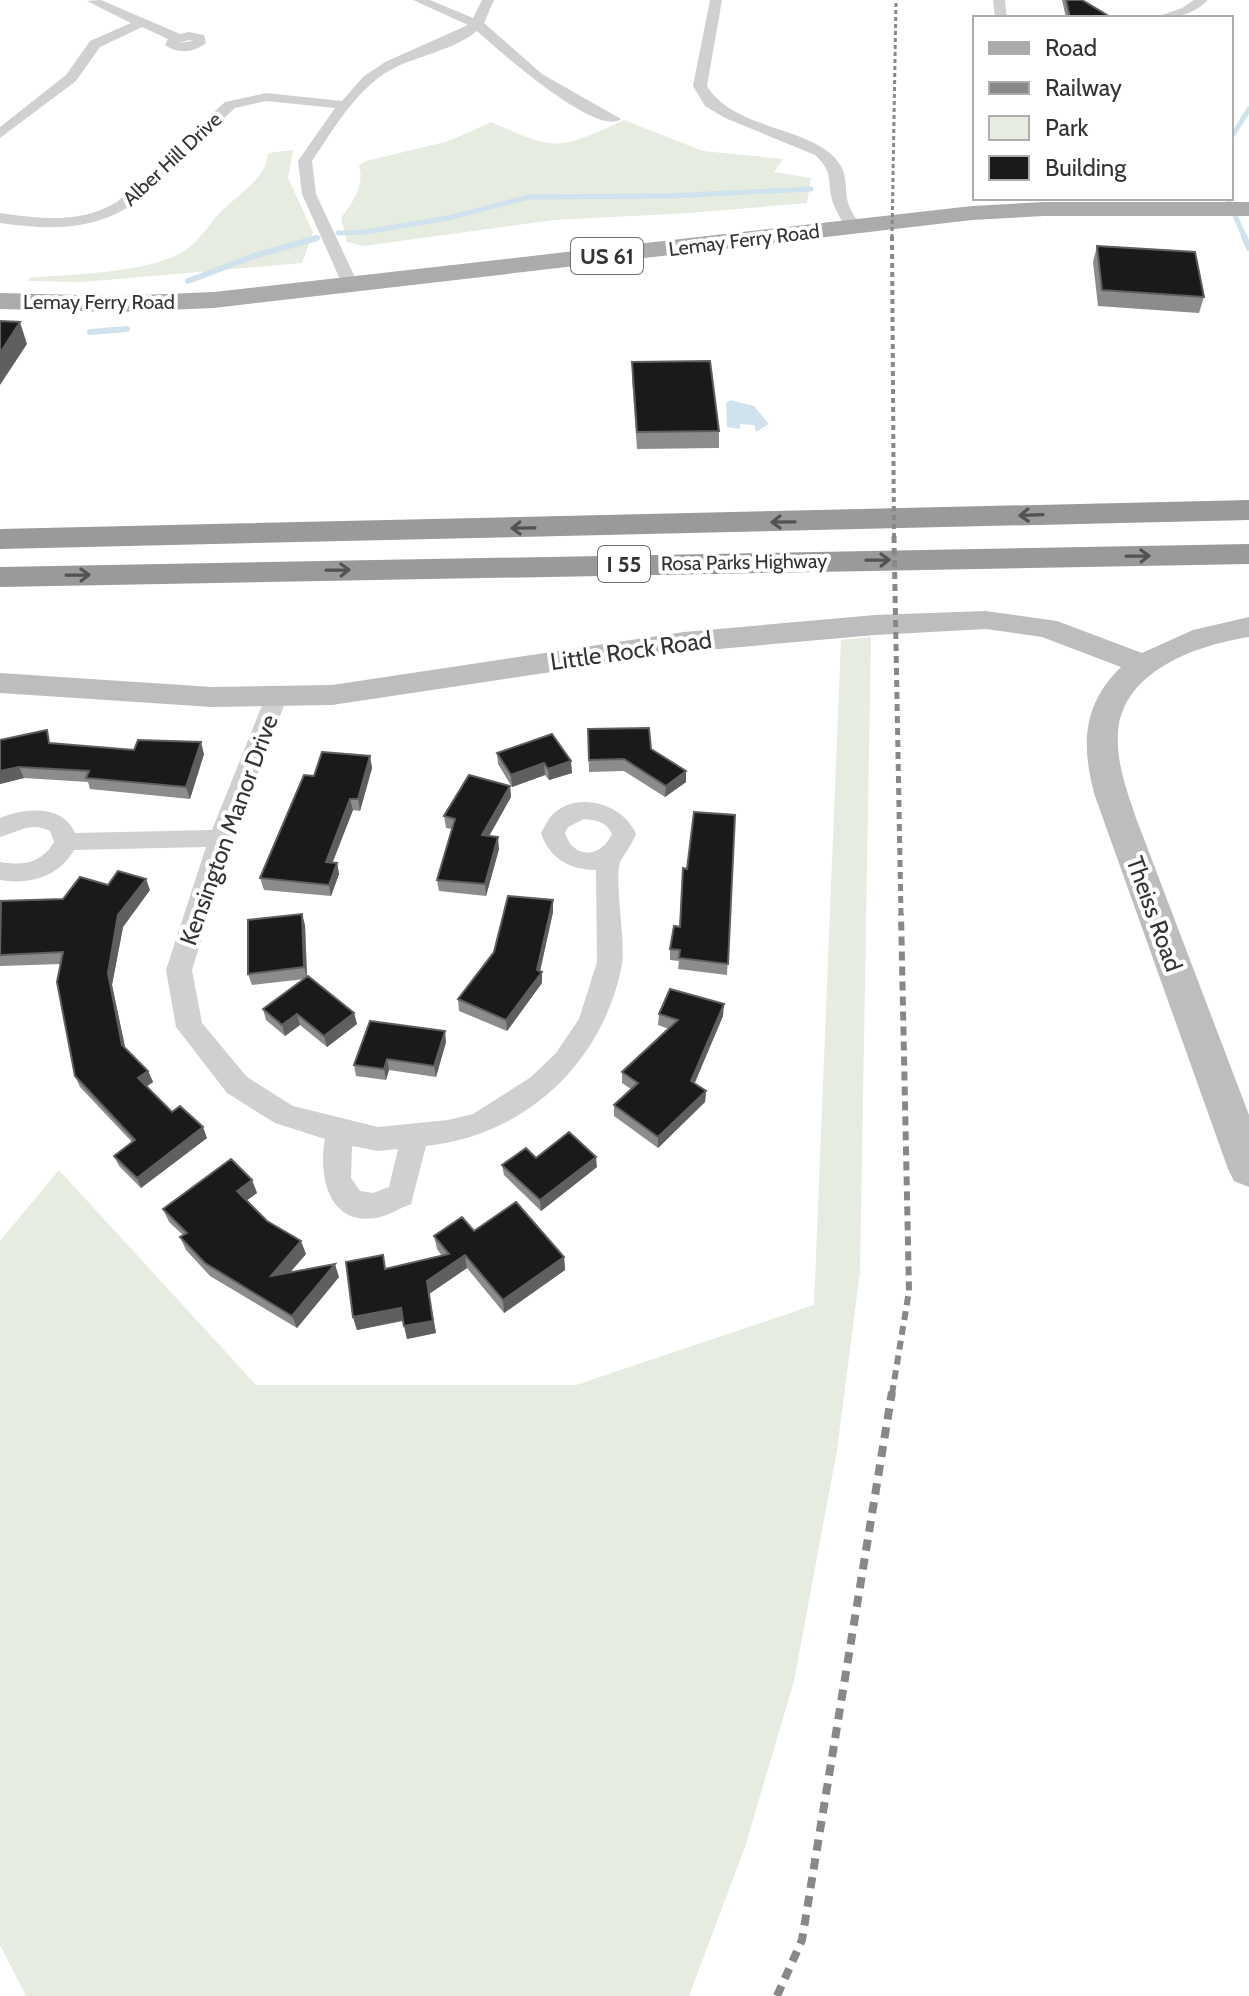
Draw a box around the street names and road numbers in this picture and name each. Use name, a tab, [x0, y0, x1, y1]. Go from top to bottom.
street label: Alber Hill Drive	[118, 107, 226, 211]
street label: Lemay Ferry Road	[667, 219, 821, 261]
road number: US 61	[571, 238, 643, 274]
street label: Lemay Ferry Road	[23, 290, 175, 314]
road number: I 55	[598, 546, 650, 582]
street label: Rosa Parks Highway	[661, 549, 827, 575]
street label: Little Rock Road	[548, 625, 714, 676]
street label: Kensington Manor Drive	[173, 711, 284, 949]
street label: Theiss Road	[1120, 852, 1189, 975]

